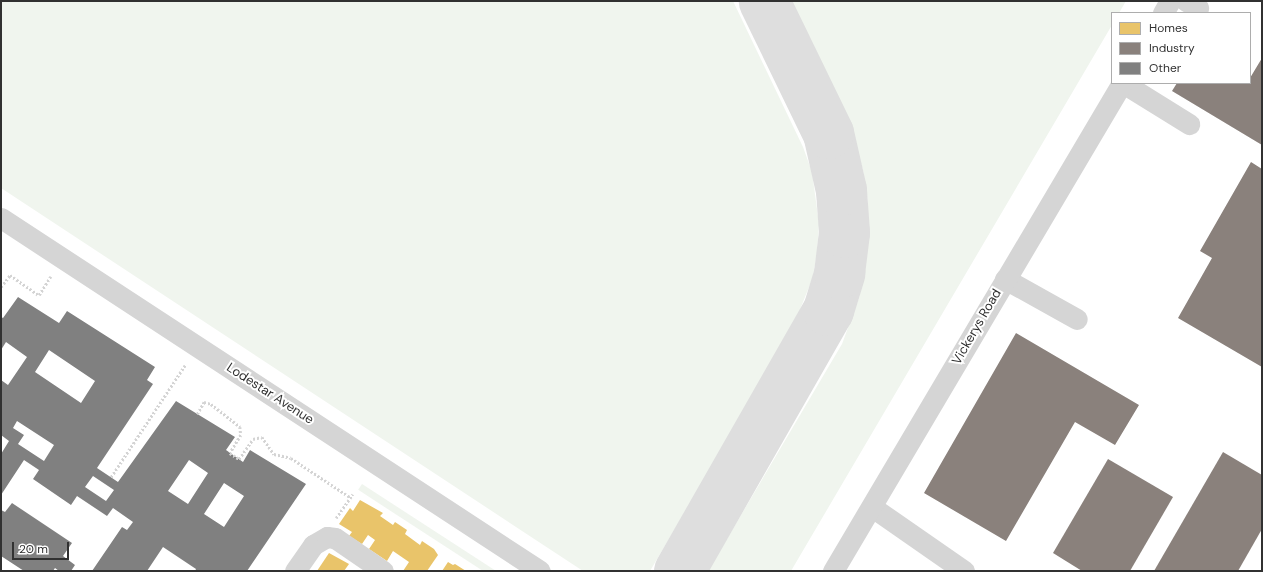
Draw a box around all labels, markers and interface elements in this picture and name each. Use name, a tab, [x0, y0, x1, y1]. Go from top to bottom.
legend	[1111, 12, 1251, 84]
text: Homes	[1149, 20, 1188, 36]
text: Industry	[1149, 40, 1195, 56]
text: Other	[1149, 60, 1181, 76]
street label: Vickerys Road	[949, 286, 1005, 368]
street label: Lodestar Avenue	[224, 360, 316, 428]
scale bar	[14, 534, 71, 560]
text: 20 m	[19, 541, 48, 557]

